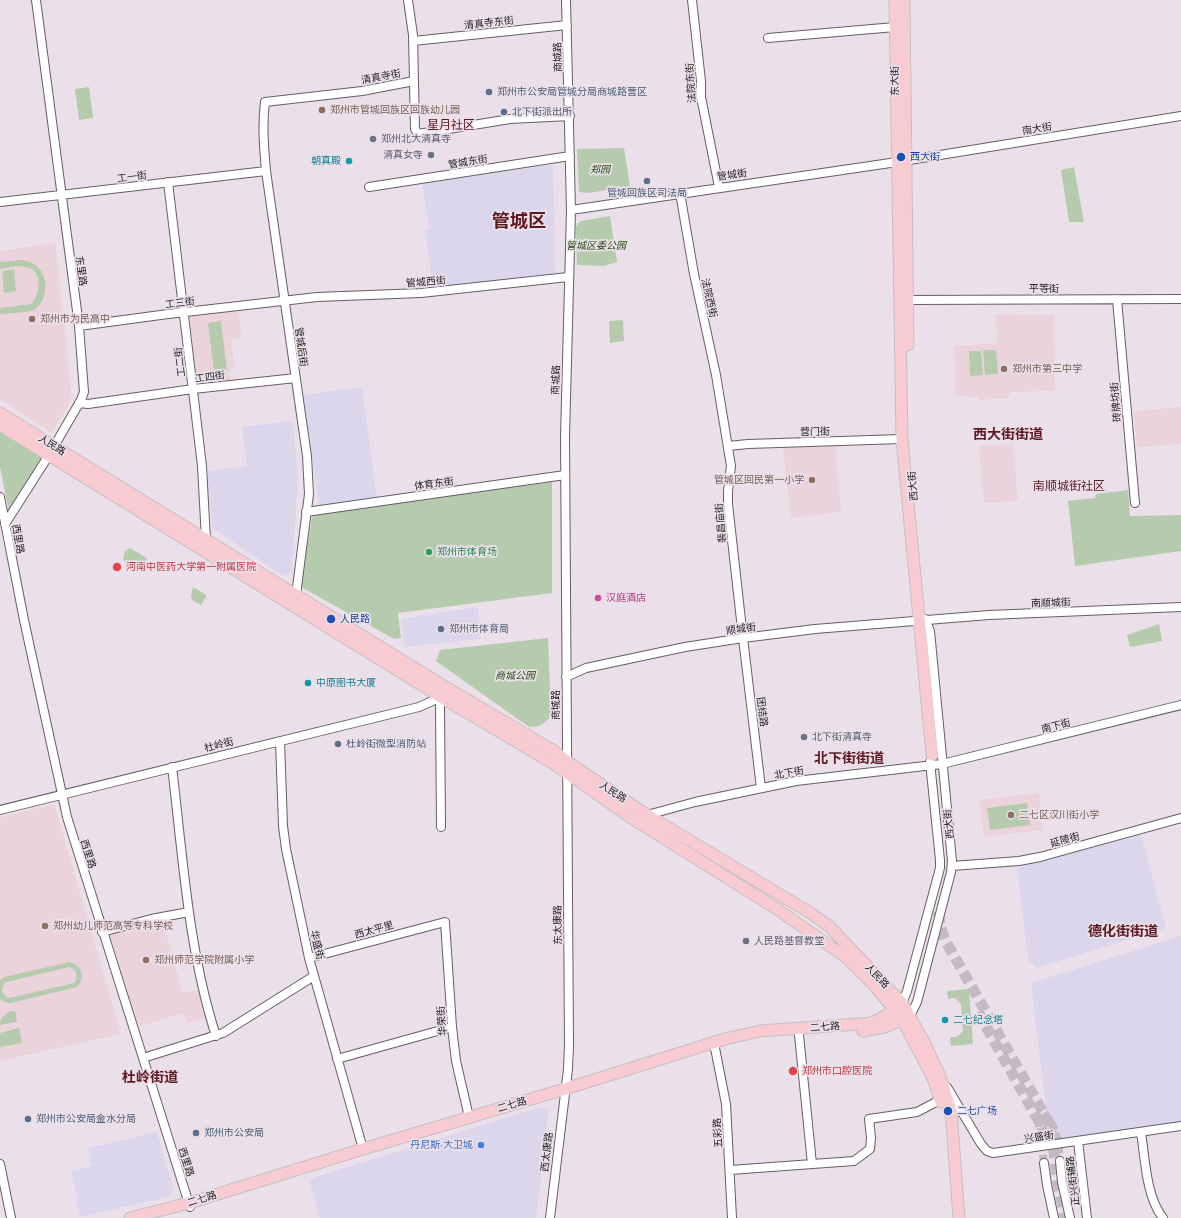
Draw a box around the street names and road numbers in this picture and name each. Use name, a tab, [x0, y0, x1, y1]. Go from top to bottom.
street label: 清真寺东街	[464, 14, 514, 32]
street label: 商城路	[551, 42, 565, 72]
street label: 法院东街	[684, 63, 698, 103]
street label: 东大街	[889, 66, 901, 96]
street label: 清真寺街	[360, 67, 402, 87]
street label: 南大街	[1021, 121, 1053, 137]
street label: 管城东街	[447, 153, 489, 171]
street label: 管城街	[716, 167, 748, 183]
street label: 工一街	[116, 169, 148, 185]
street label: 东里路	[73, 255, 89, 287]
street label: 管城西街	[406, 274, 446, 290]
street label: 法院西街	[699, 277, 719, 319]
street label: 平等街	[1029, 283, 1059, 295]
street label: 工三街	[164, 295, 196, 311]
street label: 管城后街	[292, 326, 310, 368]
street label: 工二街	[172, 346, 188, 378]
street label: 商城路	[549, 365, 563, 395]
street label: 工四街	[194, 369, 226, 385]
street label: 砖牌坊街	[1108, 382, 1124, 422]
street label: 营门街	[800, 426, 830, 438]
street label: 人民路	[36, 432, 68, 458]
street label: 西大街	[906, 471, 920, 501]
street label: 体育东街	[413, 475, 455, 493]
street label: 裴昌庙街	[713, 503, 729, 543]
street label: 西里路	[9, 523, 27, 555]
street label: 南顺城街	[1031, 596, 1071, 610]
street label: 顺城街	[725, 621, 757, 637]
street label: 商城路	[550, 690, 562, 720]
street label: 团结路	[754, 696, 770, 728]
street label: 南下街	[1040, 717, 1072, 735]
street label: 杜岭街	[203, 736, 235, 754]
street label: 北下街	[773, 764, 805, 782]
street label: 人民路	[597, 779, 629, 805]
street label: 西大街	[941, 808, 957, 840]
street label: 延陵街	[1049, 830, 1081, 850]
street label: 西里路	[78, 838, 98, 870]
street label: 东太康路	[552, 905, 564, 945]
street label: 西太平里	[353, 919, 395, 941]
street label: 华盛街	[308, 929, 326, 961]
street label: 人民路	[862, 961, 892, 991]
street label: 华荣街	[435, 1006, 449, 1036]
street label: 二七路	[810, 1020, 840, 1034]
street label: 二七路	[496, 1095, 528, 1115]
street label: 五彩路	[711, 1118, 725, 1148]
street label: 兴盛街	[1023, 1129, 1055, 1145]
street label: 西太康路	[539, 1131, 555, 1173]
street label: 西里路	[176, 1146, 196, 1178]
street label: 正兴街辅路	[1064, 1155, 1082, 1207]
street label: 二七路	[186, 1189, 218, 1209]

